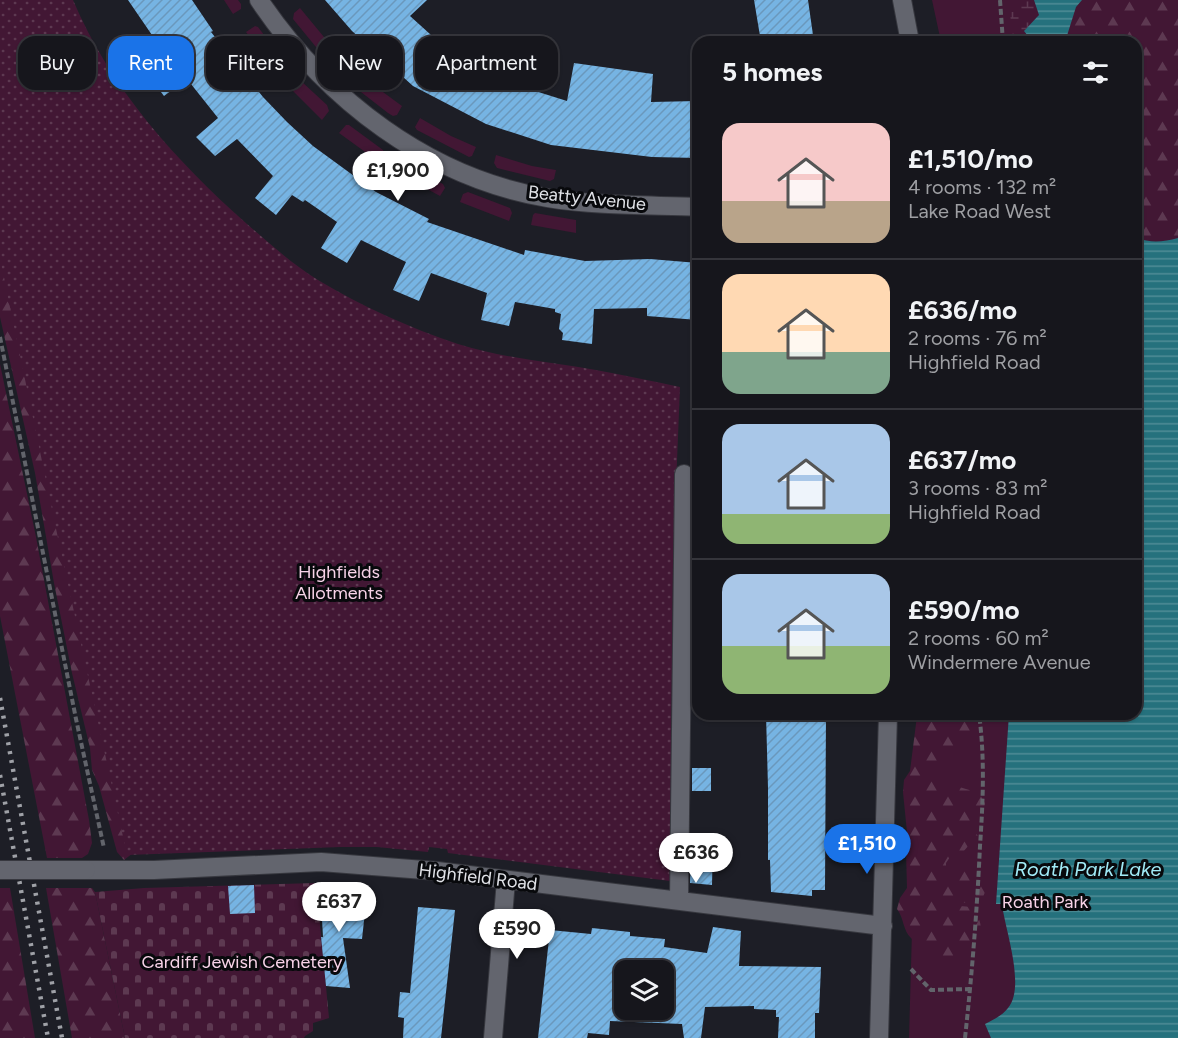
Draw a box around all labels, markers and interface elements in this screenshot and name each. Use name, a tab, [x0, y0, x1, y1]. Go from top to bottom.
chip: Buy	[18, 36, 96, 90]
chip: Rent	[108, 36, 194, 90]
chip: Filters	[206, 36, 305, 90]
chip: New	[317, 36, 403, 90]
chip: Apartment	[415, 36, 558, 90]
text: 5 homes	[722, 56, 822, 88]
icon: filters	[1079, 56, 1112, 89]
text: £1,510/mo	[908, 143, 1033, 175]
icon: home	[770, 147, 842, 219]
pin: £1,900	[349, 151, 447, 202]
text: £1,900	[367, 158, 430, 182]
text: 4 rooms · 132 m²	[908, 175, 1056, 199]
street label: Beatty Avenue	[527, 181, 647, 215]
text: Lake Road West	[908, 199, 1051, 223]
text: £636/mo	[908, 294, 1017, 326]
icon: home	[770, 298, 842, 370]
text: 2 rooms · 76 m²	[908, 326, 1047, 350]
text: Highfield Road	[908, 350, 1041, 374]
text: £637/mo	[908, 444, 1016, 476]
icon: home	[770, 448, 842, 520]
text: 3 rooms · 83 m²	[908, 476, 1047, 500]
text: Highfield Road	[908, 500, 1041, 524]
park label: Highfields Allotments	[295, 561, 383, 604]
text: £590/mo	[908, 594, 1020, 626]
icon: home	[770, 598, 842, 670]
text: 2 rooms · 60 m²	[908, 626, 1049, 650]
text: Windermere Avenue	[908, 650, 1091, 674]
pin: £1,510	[818, 824, 916, 875]
text: £1,510	[838, 831, 896, 855]
pin: £636	[660, 833, 732, 884]
text: £636	[673, 840, 719, 864]
water label: Roath Park Lake	[1015, 857, 1161, 881]
street label: Highfield Road	[417, 859, 539, 895]
pin: £637	[303, 882, 375, 933]
text: £637	[316, 889, 362, 913]
park label: Roath Park	[1002, 891, 1088, 913]
pin: £590	[481, 909, 553, 960]
text: £590	[493, 916, 541, 940]
park label: Cardiff Jewish Cemetery	[142, 951, 343, 973]
map controls	[614, 960, 674, 1020]
button: layers	[614, 960, 674, 1020]

